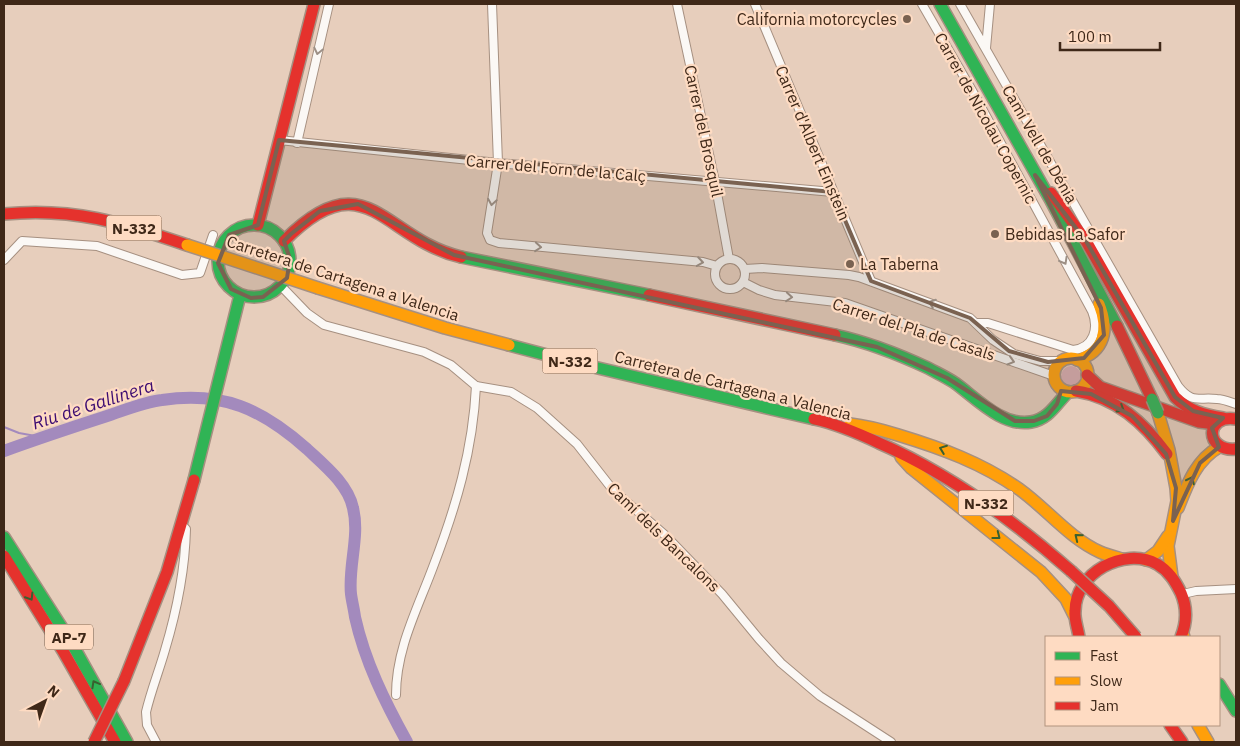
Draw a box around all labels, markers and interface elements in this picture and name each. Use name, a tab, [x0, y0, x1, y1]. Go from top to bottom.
place label: California motorcycles	[737, 9, 897, 29]
marker: California motorcycles	[901, 13, 913, 25]
scale bar	[1060, 20, 1160, 52]
text: 100 m	[1068, 27, 1112, 46]
street label: Carrer de Nicolau Copernic	[931, 29, 1041, 207]
one-way arrow	[313, 47, 324, 56]
street label: Carrer d'Albert Einstein	[771, 62, 855, 224]
street label: Carrer del Brosquil	[680, 63, 728, 199]
street label: Camí Vell de Dénia	[998, 81, 1082, 207]
street label: Carrer del Forn de la Calç	[465, 150, 647, 186]
one-way arrow	[488, 197, 498, 206]
road number: N-332	[106, 216, 162, 240]
place label: Bebidas La Safor	[1005, 224, 1125, 244]
marker: Bebidas La Safor	[989, 228, 1001, 240]
street label: Carretera de Cartagena a Valencia	[224, 231, 462, 325]
one-way arrow	[535, 241, 543, 252]
place label: La Taberna	[860, 254, 939, 274]
one-way arrow	[1058, 255, 1068, 264]
one-way arrow	[696, 257, 704, 267]
marker: La Taberna	[844, 258, 856, 270]
one-way arrow	[785, 291, 793, 302]
street label: Carrer del Pla de Casals	[830, 293, 998, 365]
one-way arrow	[928, 299, 937, 309]
street label: Carretera de Cartagena a Valencia	[613, 346, 854, 424]
road number: N-332	[542, 348, 598, 374]
one-way arrow	[1007, 356, 1015, 366]
water label: Riu de Gallinera	[29, 373, 157, 435]
one-way arrow	[1116, 402, 1125, 412]
one-way arrow	[940, 445, 948, 455]
one-way arrow	[1185, 476, 1195, 485]
street label: Camí dels Bancalons	[603, 478, 725, 596]
road number: N-332	[958, 490, 1014, 516]
one-way arrow	[991, 530, 1001, 539]
one-way arrow	[1075, 535, 1084, 543]
one-way arrow	[24, 592, 33, 601]
road number: AP-7	[45, 624, 93, 650]
legend	[1045, 636, 1220, 726]
text: Fast	[1090, 646, 1118, 665]
text: Slow	[1090, 671, 1123, 690]
north arrow	[20, 676, 70, 726]
one-way arrow	[91, 680, 101, 689]
text: N	[44, 681, 63, 701]
text: Jam	[1090, 696, 1119, 715]

